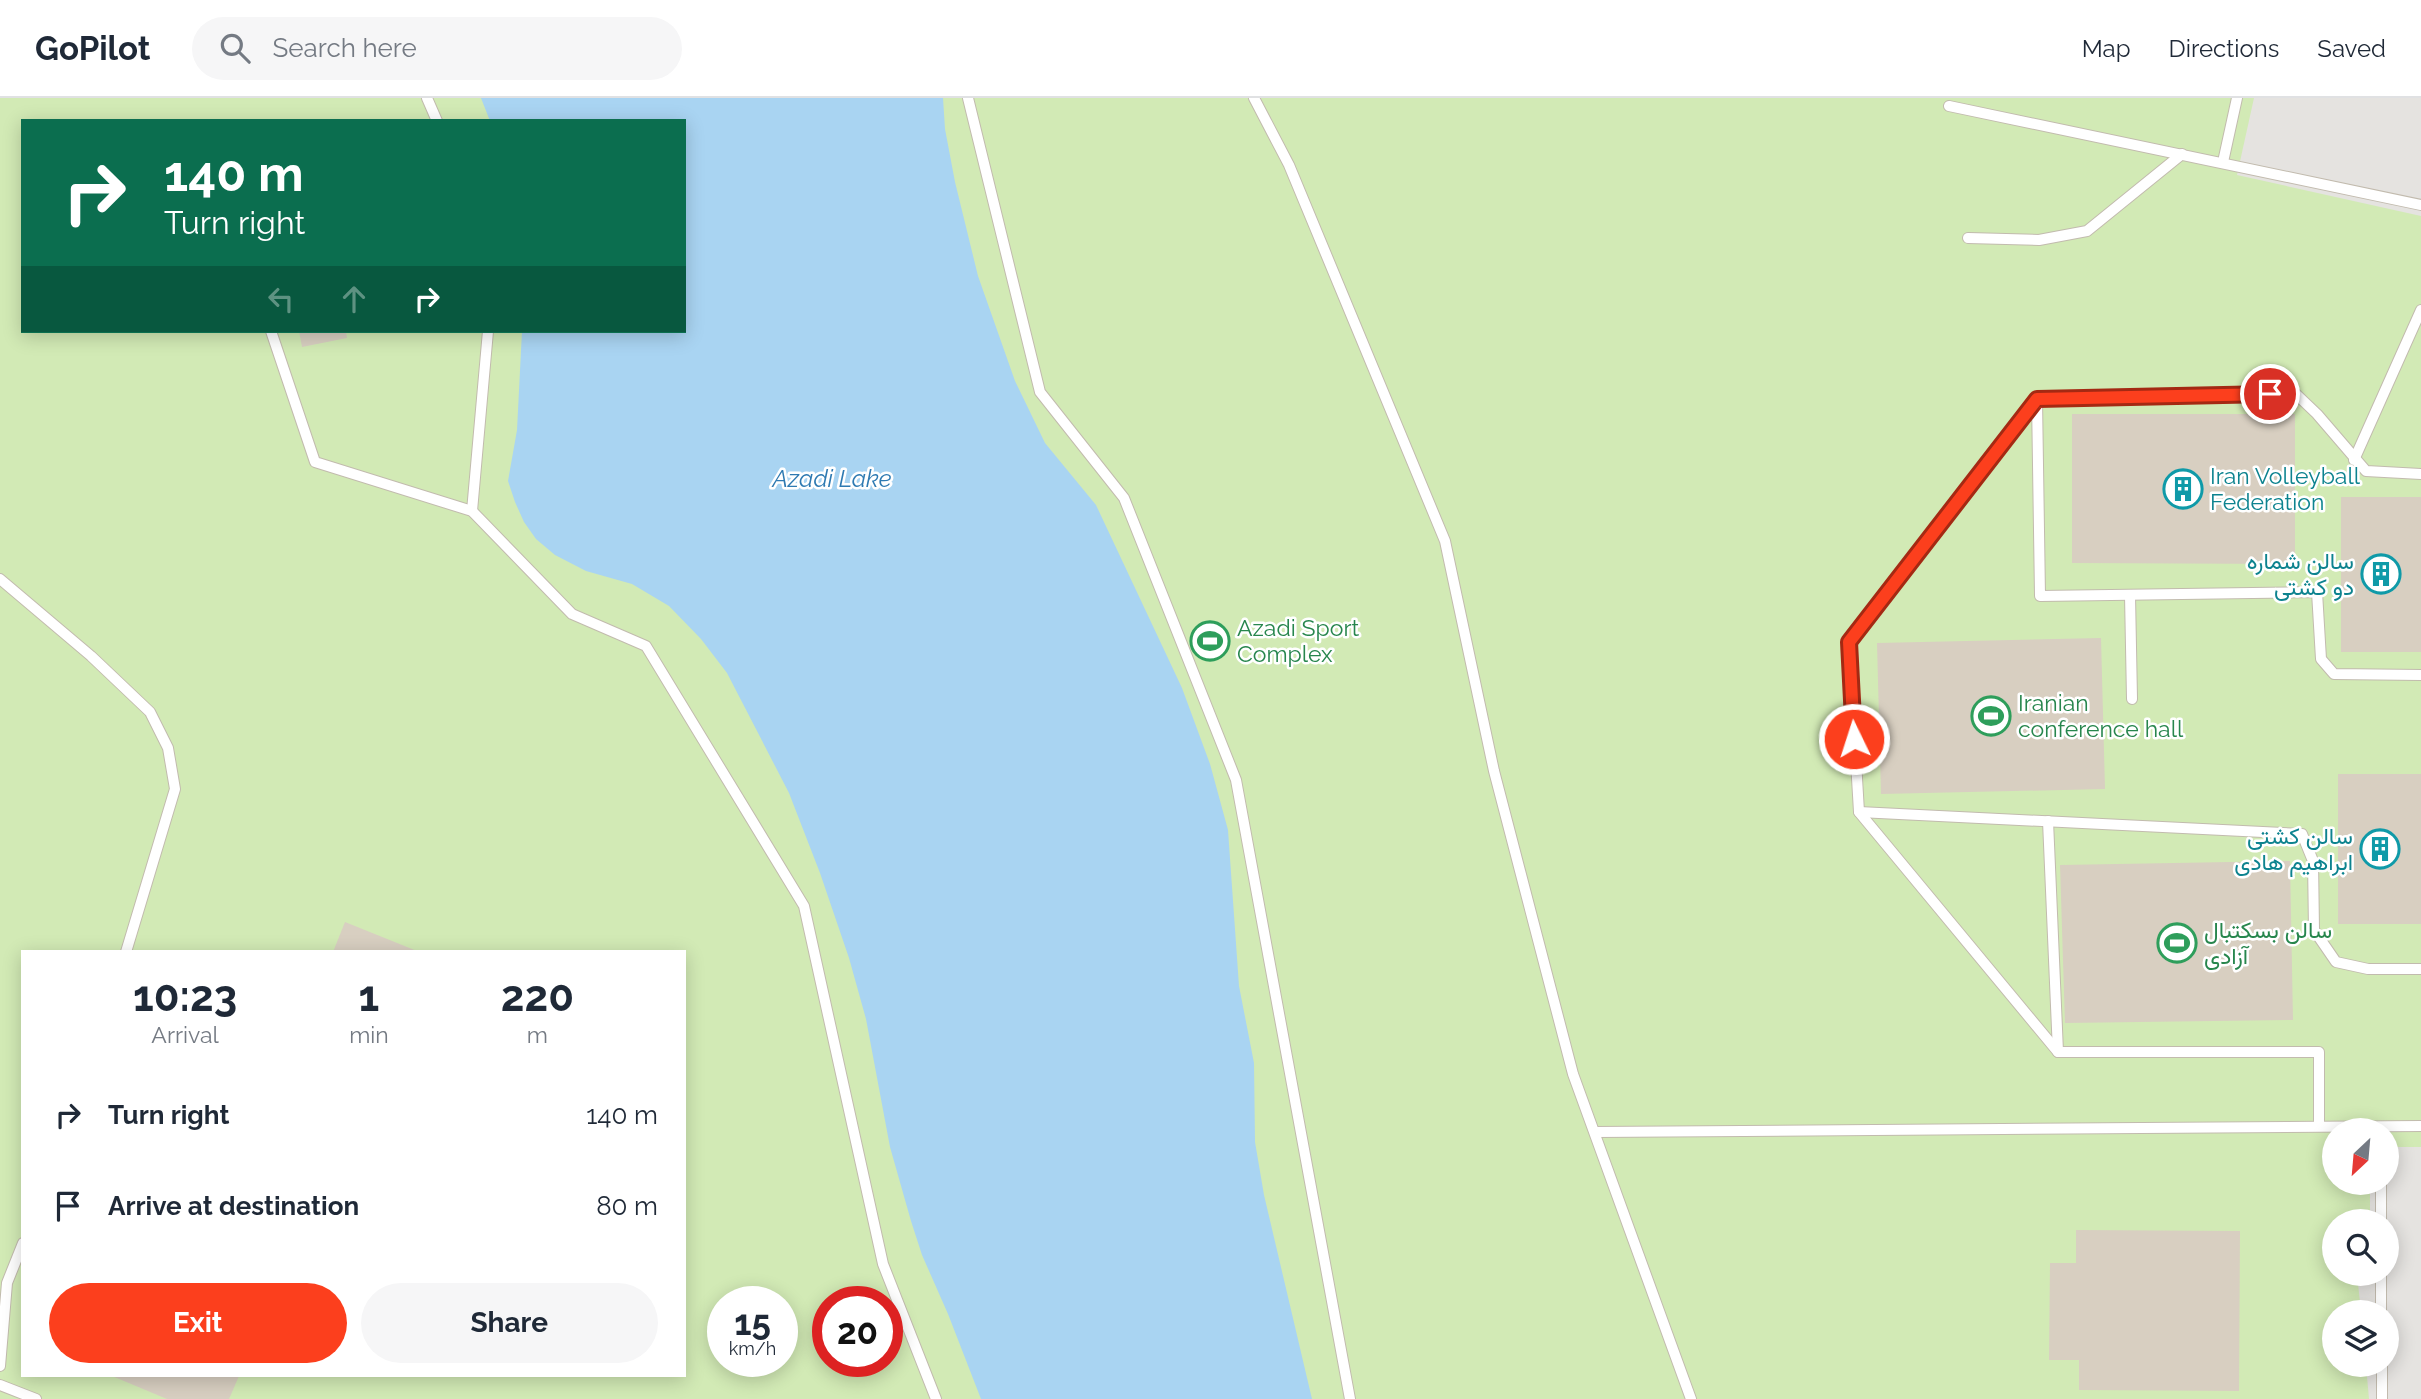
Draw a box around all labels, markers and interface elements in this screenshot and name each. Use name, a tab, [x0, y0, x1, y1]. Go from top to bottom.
search box	[192, 17, 682, 80]
text: GoPilot	[35, 29, 150, 68]
icon: search	[216, 29, 254, 67]
text: Search here	[272, 33, 417, 63]
text: Map	[2082, 34, 2131, 63]
text: Directions	[2169, 34, 2279, 63]
text: Saved	[2317, 34, 2386, 63]
text: 140 m	[164, 145, 304, 202]
icon: right	[49, 147, 140, 238]
text: Turn right	[164, 204, 305, 241]
icon: left	[262, 280, 300, 318]
icon: ahead	[335, 280, 373, 318]
icon: right	[408, 280, 446, 318]
pin	[2240, 364, 2300, 424]
icon: arrive	[2251, 375, 2289, 413]
place label: Iran Volleyball Federation	[2210, 462, 2361, 515]
water label: Azadi Lake	[770, 464, 892, 493]
building icon: Iran Volleyball Federation	[2162, 468, 2204, 510]
place label: سالن شماره دو کشتی	[2247, 547, 2354, 601]
building icon: سالن شماره دو کشتی	[2360, 553, 2402, 595]
place label: Azadi Sport Complex	[1237, 614, 1359, 667]
sports icon: Azadi Sport Complex	[1189, 620, 1231, 662]
place label: Iranian conference hall	[2018, 689, 2184, 742]
sports icon: Iranian conference hall	[1970, 695, 2012, 737]
position arrow	[1817, 702, 1891, 776]
place label: سالن کشتی ابراهیم هادی	[2234, 822, 2353, 877]
building icon: سالن کشتی ابراهیم هادی	[2359, 828, 2401, 870]
place label: سالن بسکتبال آزادی	[2204, 916, 2332, 971]
sports icon: سالن بسکتبال آزادی	[2156, 922, 2198, 964]
text: 10:23	[133, 972, 237, 1021]
text: 1	[359, 972, 379, 1021]
text: 220	[501, 972, 574, 1021]
text: Arrival	[151, 1021, 219, 1048]
text: min	[349, 1021, 389, 1048]
text: m	[527, 1021, 548, 1048]
icon: right	[49, 1096, 87, 1134]
text: Turn right	[108, 1100, 229, 1130]
text: 140 m	[586, 1100, 658, 1130]
north arrow	[2322, 1118, 2399, 1195]
map controls	[2322, 1118, 2399, 1377]
icon: arrive	[49, 1187, 87, 1225]
text: Arrive at destination	[108, 1191, 359, 1221]
text: 80 m	[596, 1191, 658, 1221]
button: search	[2322, 1209, 2399, 1286]
button: Exit	[49, 1283, 347, 1363]
button: Share	[361, 1283, 658, 1363]
speed limit sign: 20	[812, 1286, 903, 1377]
button: layers	[2322, 1300, 2399, 1377]
text: 15	[734, 1302, 771, 1343]
text: km/h	[729, 1338, 776, 1359]

